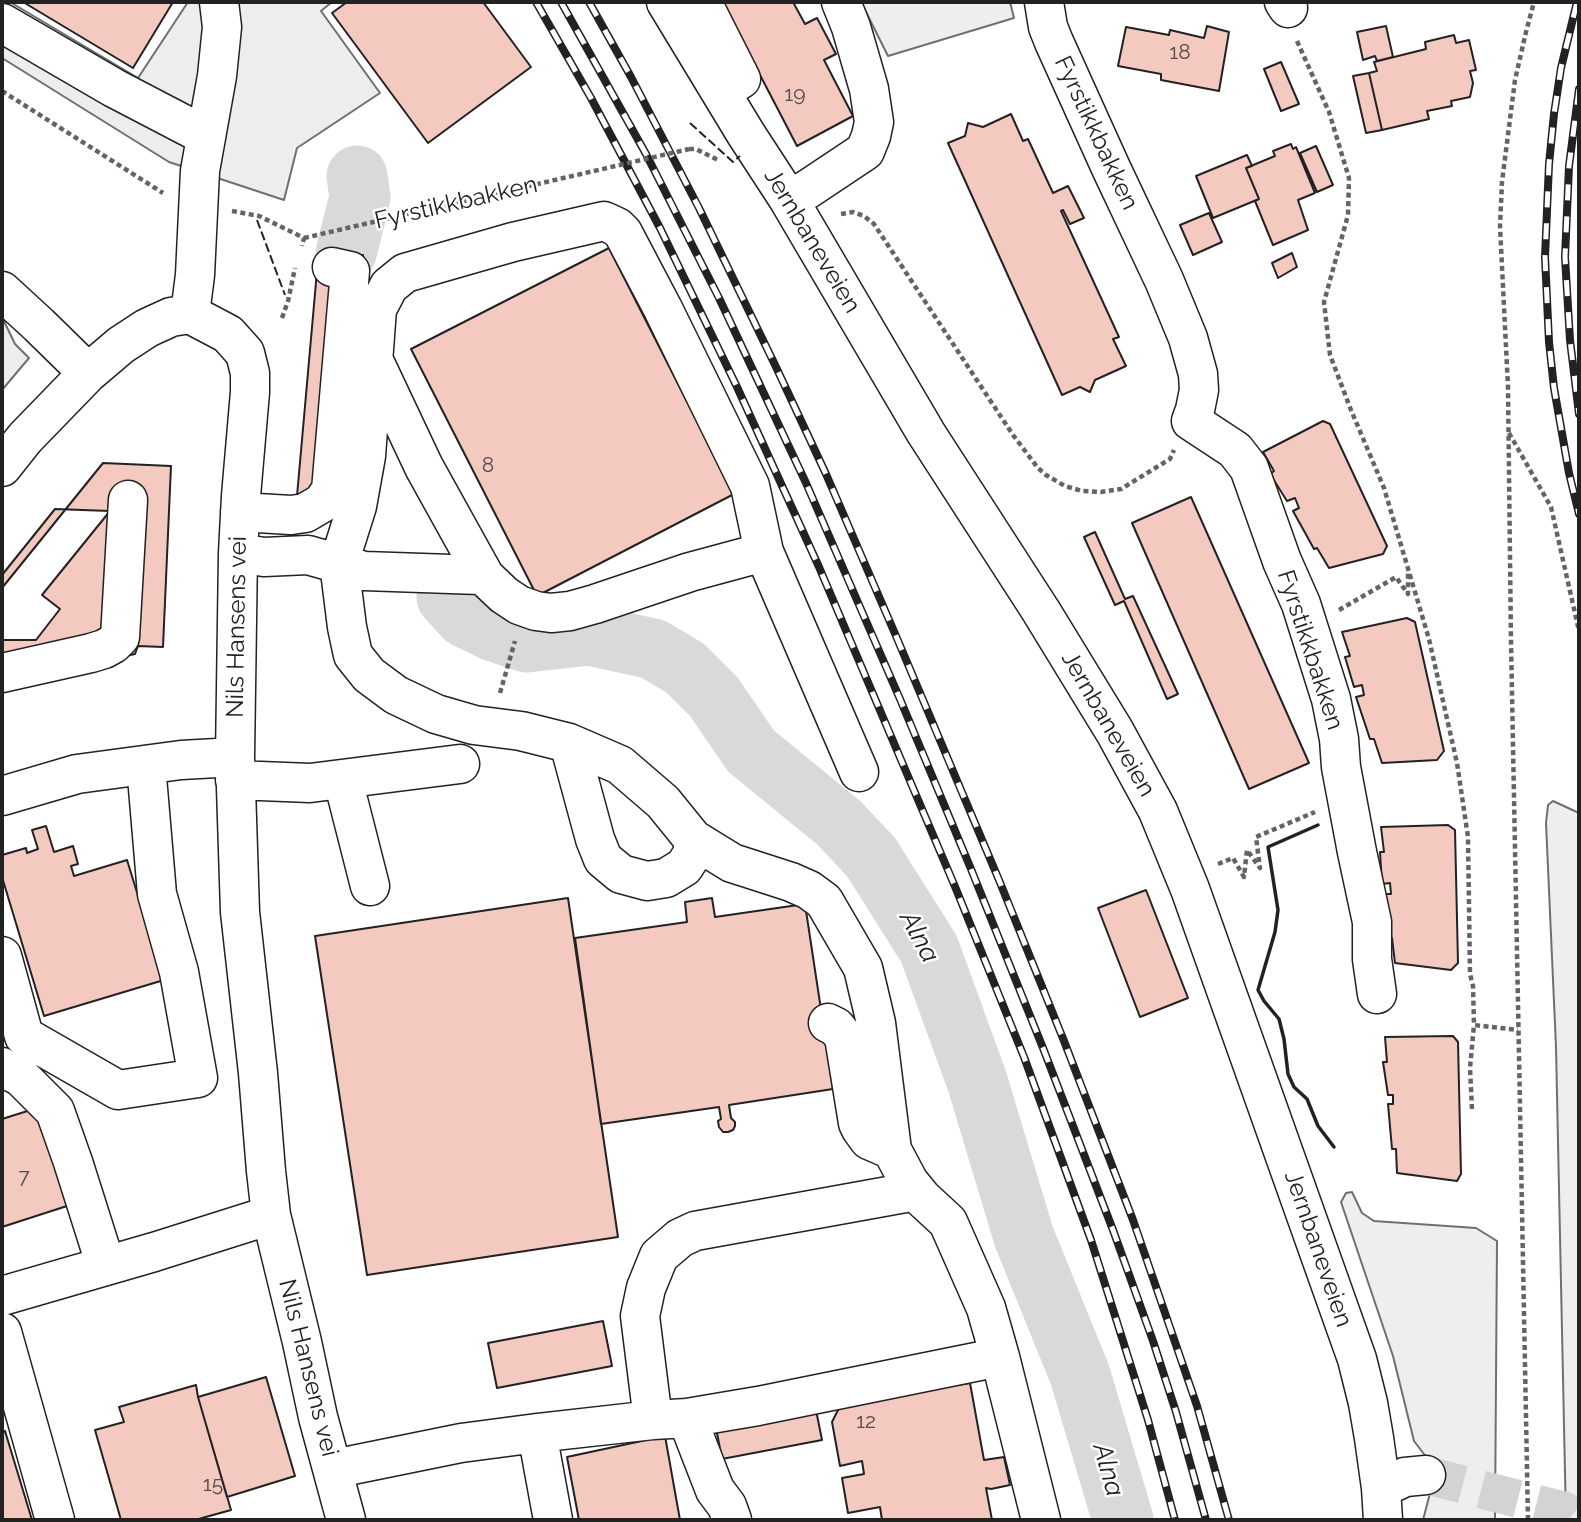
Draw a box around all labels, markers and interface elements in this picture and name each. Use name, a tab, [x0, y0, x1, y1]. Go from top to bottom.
house number: 18	[1169, 40, 1191, 66]
street label: Fyrstikkbakken	[1048, 52, 1144, 214]
house number: 19	[784, 82, 806, 108]
street label: Jernbaneveien	[758, 164, 866, 318]
street label: Fyrstikkbakken	[372, 170, 540, 236]
house number: 8	[482, 453, 494, 479]
street label: Nils Hansens vei	[221, 536, 253, 718]
street label: Fyrstikkbakken	[1271, 567, 1349, 733]
street label: Jernbaneveien	[1055, 646, 1161, 802]
water label: Alna	[893, 906, 945, 968]
house number: 7	[18, 1164, 30, 1190]
street label: Jernbaneveien	[1278, 1167, 1358, 1331]
street label: Nils Hansens vei	[272, 1276, 344, 1460]
house number: 12	[856, 1409, 876, 1435]
water label: Alna	[1086, 1440, 1130, 1500]
house number: 15	[203, 1472, 223, 1498]

